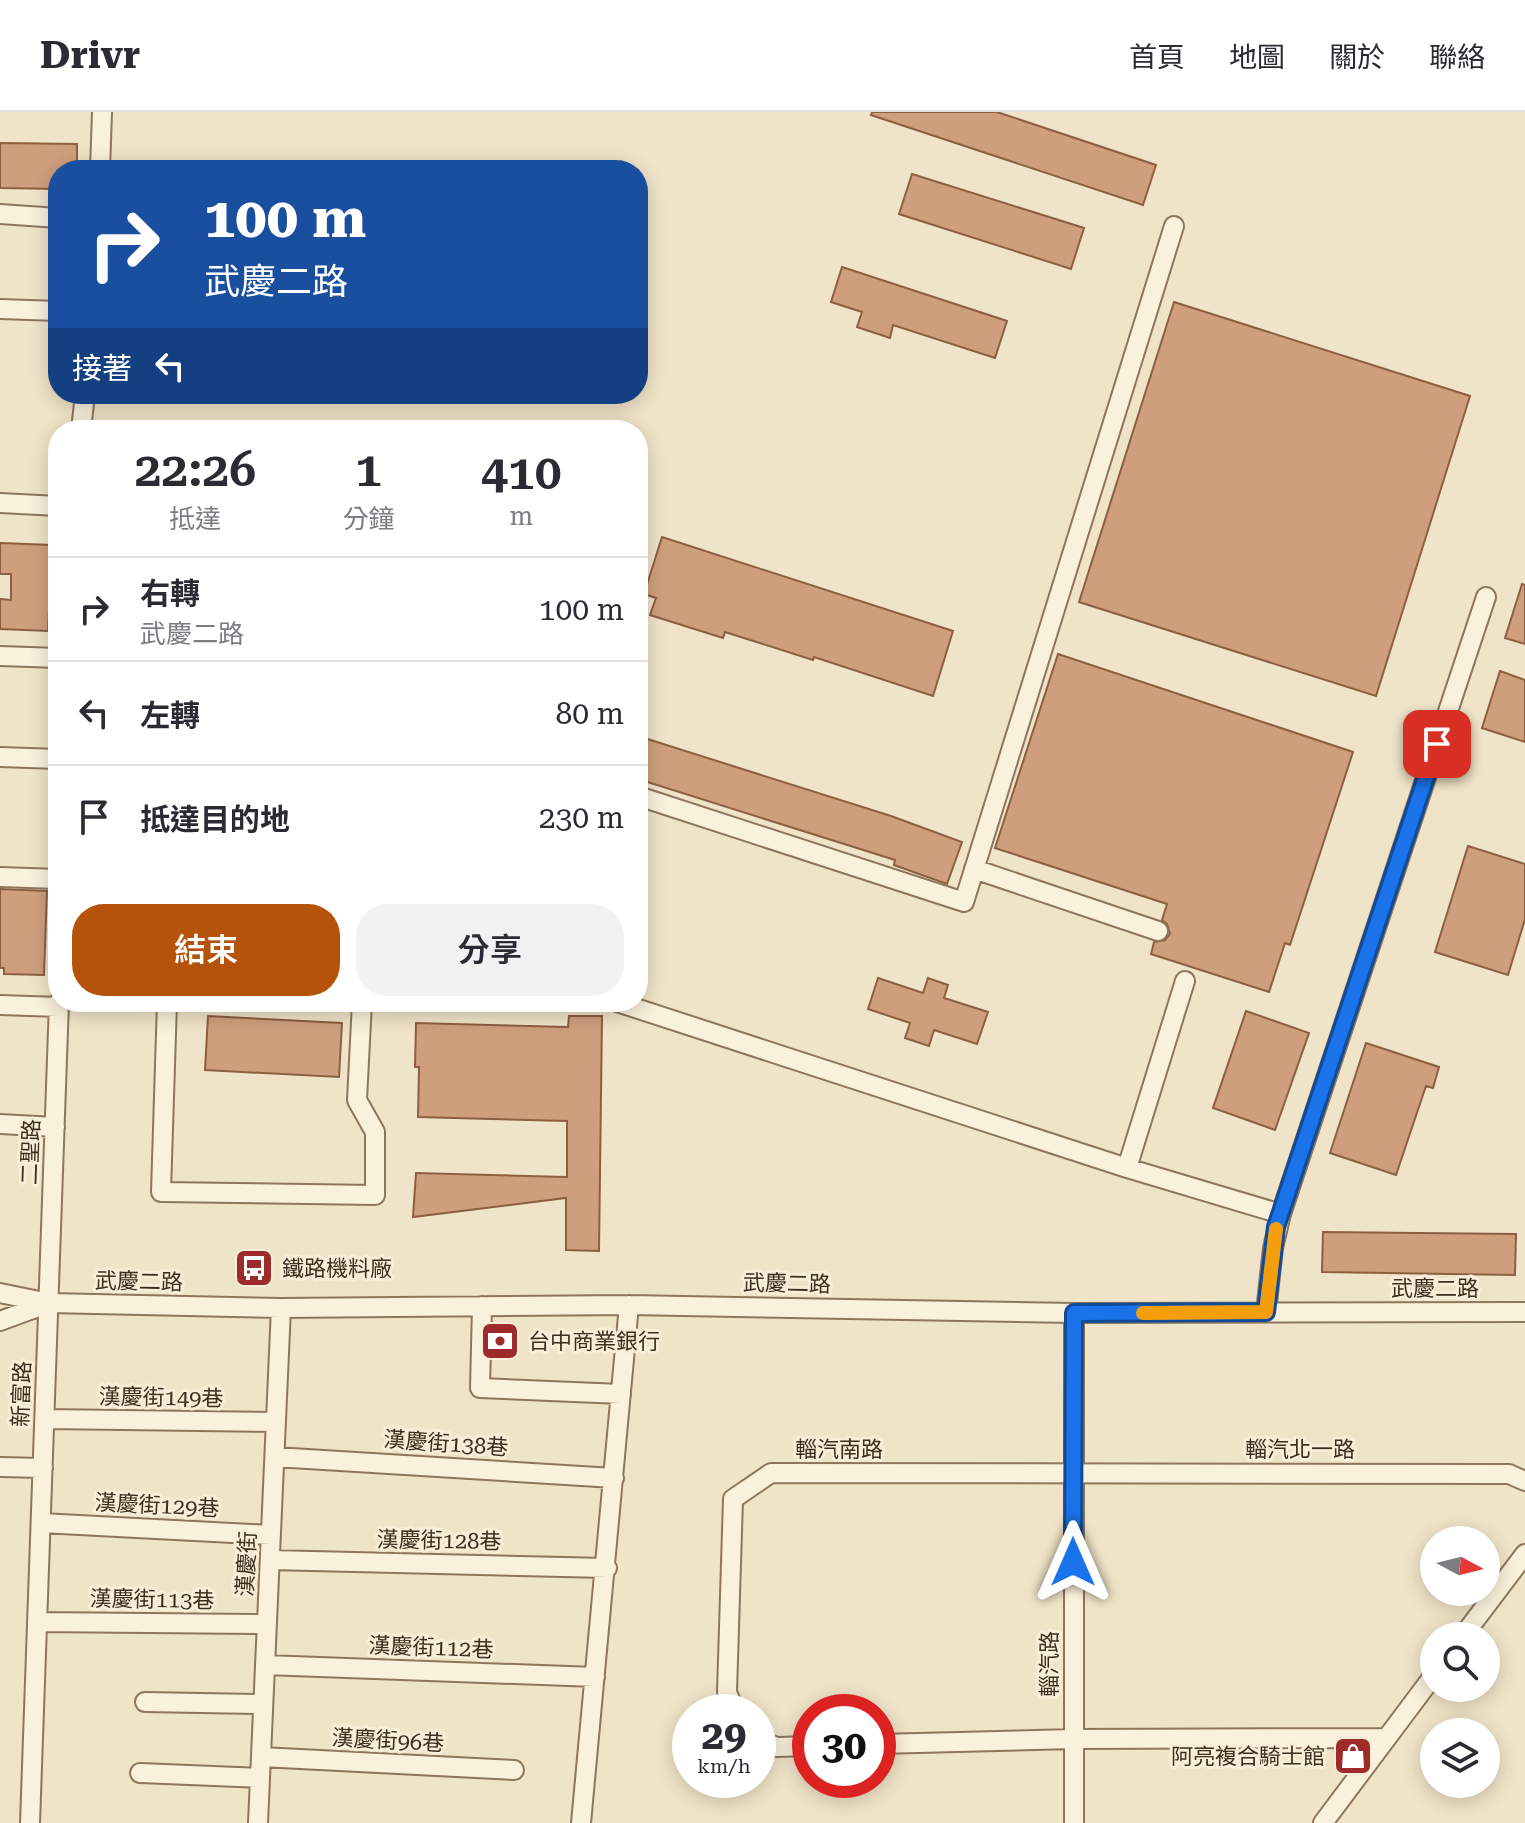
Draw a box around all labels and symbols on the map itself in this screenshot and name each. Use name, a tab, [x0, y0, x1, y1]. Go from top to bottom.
pin	[1403, 710, 1471, 778]
street label: 二聖路	[17, 1119, 44, 1185]
bus stop icon: 鐵路機料廠	[233, 1247, 275, 1289]
place label: 鐵路機料廠	[282, 1256, 392, 1281]
street label: 武慶二路	[95, 1268, 183, 1295]
street label: 武慶二路	[743, 1270, 831, 1297]
street label: 武慶二路	[1391, 1276, 1479, 1301]
bank icon: 台中商業銀行	[479, 1320, 521, 1362]
place label: 台中商業銀行	[528, 1329, 660, 1354]
street label: 新富路	[8, 1361, 35, 1427]
street label: 漢慶街149巷	[98, 1384, 224, 1411]
street label: 漢慶街138巷	[383, 1427, 509, 1460]
street label: 輜汽南路	[795, 1437, 883, 1462]
street label: 輜汽北一路	[1245, 1437, 1355, 1462]
street label: 漢慶街129巷	[94, 1490, 220, 1521]
position arrow	[1031, 1520, 1115, 1604]
north arrow	[1420, 1526, 1500, 1606]
street label: 漢慶街128巷	[376, 1527, 502, 1554]
street label: 漢慶街	[232, 1530, 261, 1598]
street label: 漢慶街113巷	[89, 1586, 215, 1613]
street label: 輜汽路	[1037, 1631, 1062, 1697]
street label: 漢慶街112巷	[368, 1633, 494, 1662]
speed limit sign: 30	[792, 1694, 896, 1798]
street label: 漢慶街96巷	[331, 1725, 445, 1756]
shop icon: 阿亮複合騎士館	[1332, 1735, 1374, 1777]
place label: 阿亮複合騎士館	[1171, 1744, 1325, 1769]

